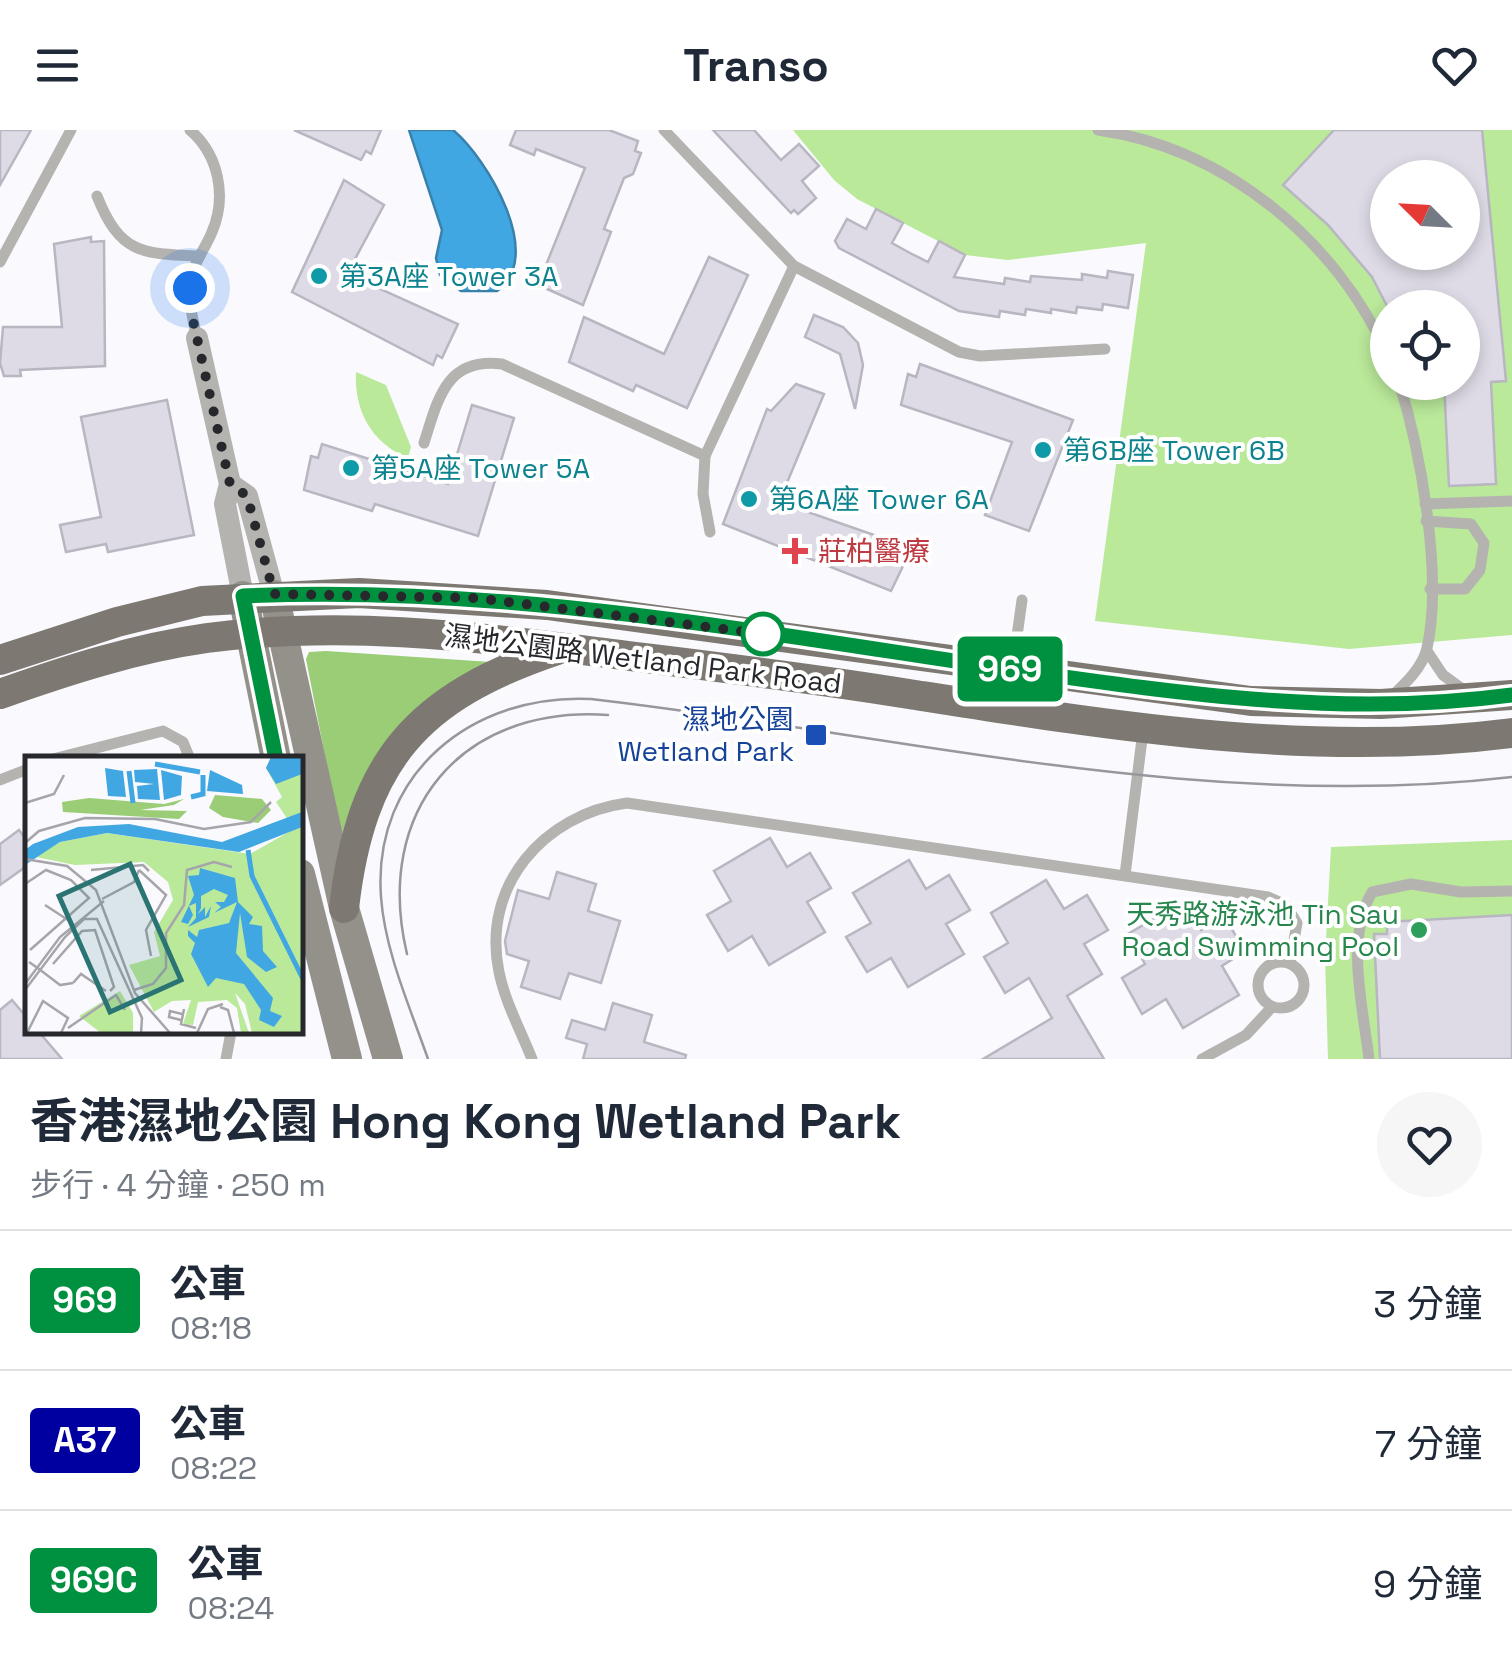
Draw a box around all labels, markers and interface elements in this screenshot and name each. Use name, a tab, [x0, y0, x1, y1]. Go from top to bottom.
text: Transo	[683, 37, 829, 94]
icon: menu	[30, 38, 85, 93]
icon: heart	[1427, 38, 1482, 93]
north arrow	[1370, 160, 1480, 270]
map controls	[1370, 160, 1480, 400]
place label: 第3A座 Tower 3A	[339, 258, 558, 294]
your location	[165, 263, 215, 313]
marker: 第3A座 Tower 3A	[308, 265, 330, 287]
button: locate	[1370, 290, 1480, 400]
place label: 第6B座 Tower 6B	[1063, 432, 1285, 468]
marker: 第6B座 Tower 6B	[1032, 439, 1054, 461]
place label: 第5A座 Tower 5A	[371, 450, 590, 486]
marker: 第5A座 Tower 5A	[340, 457, 362, 479]
place label: 第6A座 Tower 6A	[769, 481, 989, 517]
marker: 第6A座 Tower 6A	[738, 488, 760, 510]
place label: 莊柏醫療	[818, 533, 930, 569]
marker: 莊柏醫療	[782, 538, 808, 564]
unlabelled marker	[742, 613, 784, 655]
street label: 濕地公園路 Wetland Park Road	[442, 617, 844, 701]
line badge: 969	[952, 636, 1068, 702]
text: 969	[978, 647, 1042, 691]
place label: 濕地公園 Wetland Park	[617, 701, 794, 769]
marker: 濕地公園 Wetland Park	[803, 722, 829, 748]
inset map	[25, 756, 302, 1034]
place label: 天秀路游泳池 Tin Sau Road Swimming Pool	[1121, 896, 1399, 964]
marker: 天秀路游泳池 Tin Sau Road Swimming Pool	[1408, 919, 1430, 941]
text: 香港濕地公園 Hong Kong Wetland Park	[30, 1091, 901, 1152]
button: heart	[1377, 1092, 1482, 1197]
text: 步行 · 4 分鐘 · 250 m	[30, 1165, 326, 1205]
text: 公車	[170, 1260, 246, 1308]
text: 969	[53, 1278, 117, 1322]
text: 3 分鐘	[1373, 1280, 1482, 1328]
text: 08:18	[170, 1308, 252, 1348]
text: 公車	[170, 1400, 246, 1448]
text: A37	[54, 1418, 116, 1462]
text: 7 分鐘	[1375, 1420, 1482, 1468]
text: 08:22	[170, 1448, 257, 1488]
text: 公車	[187, 1540, 263, 1588]
text: 969C	[50, 1558, 137, 1602]
text: 9 分鐘	[1373, 1560, 1482, 1608]
text: 08:24	[187, 1588, 274, 1628]

